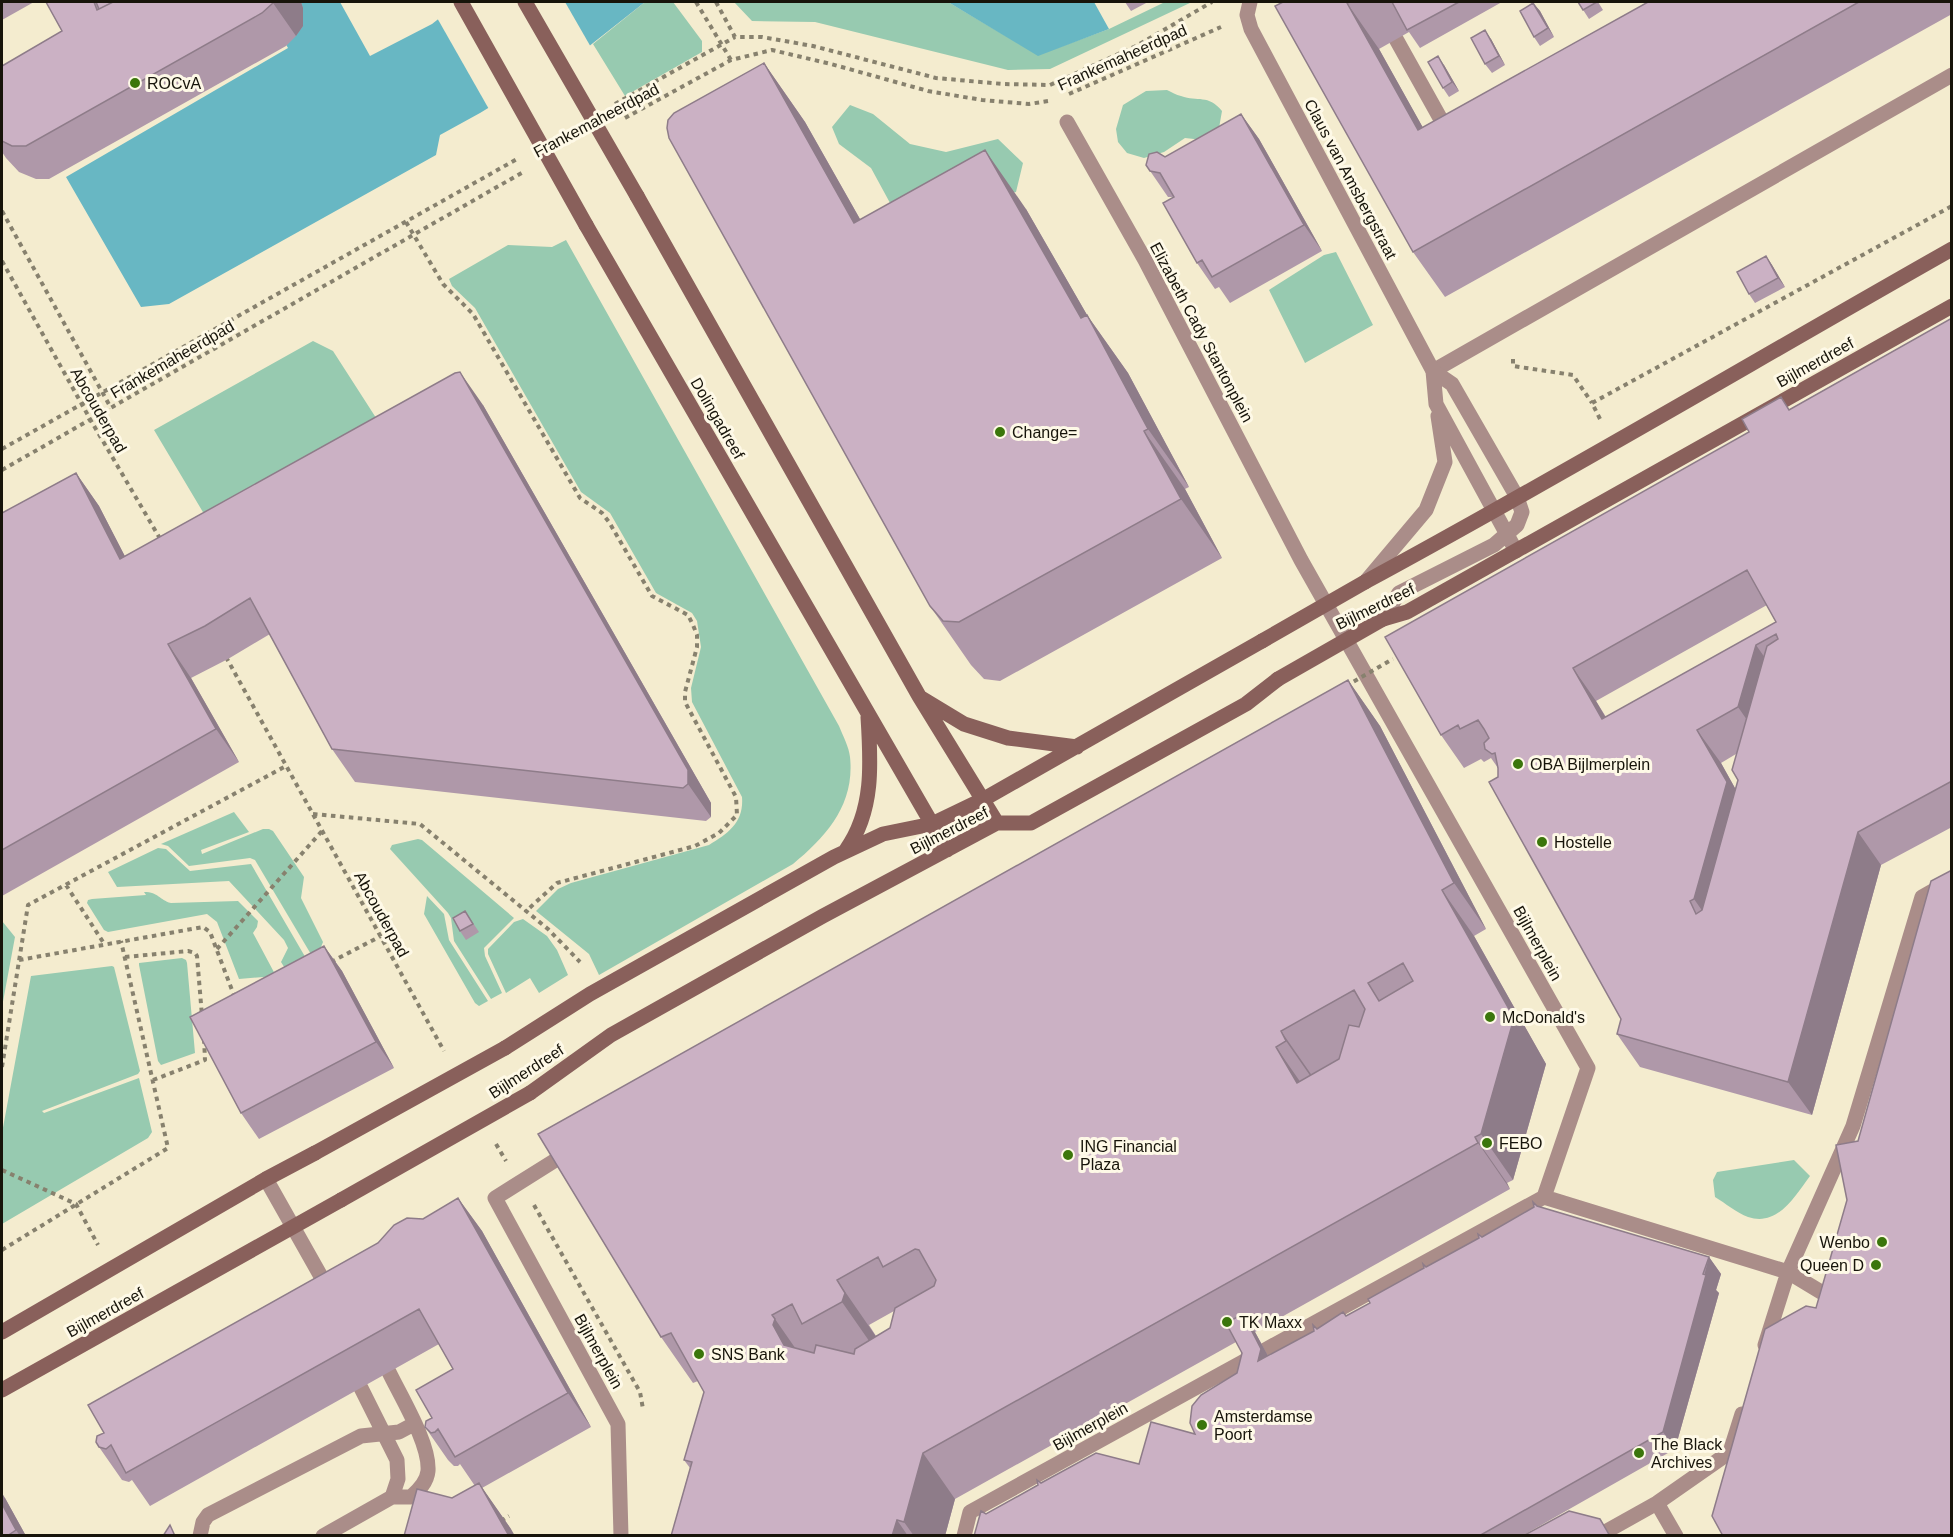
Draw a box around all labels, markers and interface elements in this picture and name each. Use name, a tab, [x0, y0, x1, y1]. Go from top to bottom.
street label: Frankemaheerdpad	[1055, 21, 1189, 94]
place label: ROCvA	[147, 75, 202, 92]
marker: ROCvA	[128, 76, 142, 90]
street label: Frankemaheerdpad	[531, 80, 662, 161]
street label: Claus van Amsbergstraat	[1301, 96, 1400, 263]
street label: Elizabeth Cady Stantonplein	[1147, 239, 1256, 425]
street label: Frankemaheerdpad	[108, 317, 237, 402]
street label: Bijlmerdreef	[1774, 334, 1857, 391]
street label: Abcouderpad	[67, 365, 130, 456]
street label: Dolingadreef	[688, 375, 748, 462]
place label: Change=	[1012, 424, 1077, 441]
marker: Change=	[993, 425, 1007, 439]
street label: Bijlmerdreef	[1333, 580, 1418, 633]
place label: OBA Bijlmerplein	[1530, 756, 1650, 773]
marker: OBA Bijlmerplein	[1511, 757, 1525, 771]
street label: Bijlmerdreef	[907, 803, 992, 857]
place label: Hostelle	[1554, 834, 1612, 851]
marker: Hostelle	[1535, 835, 1549, 849]
street label: Abcouderpad	[351, 868, 412, 960]
street label: Bijlmerplein	[1510, 903, 1565, 984]
place label: McDonald's	[1502, 1009, 1585, 1026]
marker: McDonald's	[1483, 1010, 1497, 1024]
street label: Bijlmerdreef	[486, 1041, 567, 1102]
place label: FEBO	[1499, 1135, 1543, 1152]
marker: FEBO	[1480, 1136, 1494, 1150]
place label: ING Financial Plaza	[1080, 1138, 1177, 1173]
marker: ING Financial Plaza	[1061, 1148, 1075, 1162]
place label: Wenbo	[1820, 1234, 1870, 1251]
marker: Wenbo	[1875, 1235, 1889, 1249]
place label: Queen D	[1800, 1257, 1864, 1274]
marker: Queen D	[1869, 1258, 1883, 1272]
street label: Bijlmerdreef	[64, 1284, 147, 1341]
street label: Bijlmerplein	[571, 1311, 626, 1392]
place label: TK Maxx	[1239, 1314, 1302, 1331]
marker: TK Maxx	[1220, 1315, 1234, 1329]
place label: SNS Bank	[711, 1346, 786, 1363]
marker: SNS Bank	[692, 1347, 706, 1361]
street label: Bijlmerplein	[1050, 1399, 1131, 1454]
place label: Amsterdamse Poort	[1214, 1408, 1313, 1443]
marker: Amsterdamse Poort	[1195, 1418, 1209, 1432]
place label: The Black Archives	[1651, 1436, 1723, 1471]
marker: The Black Archives	[1632, 1446, 1646, 1460]

